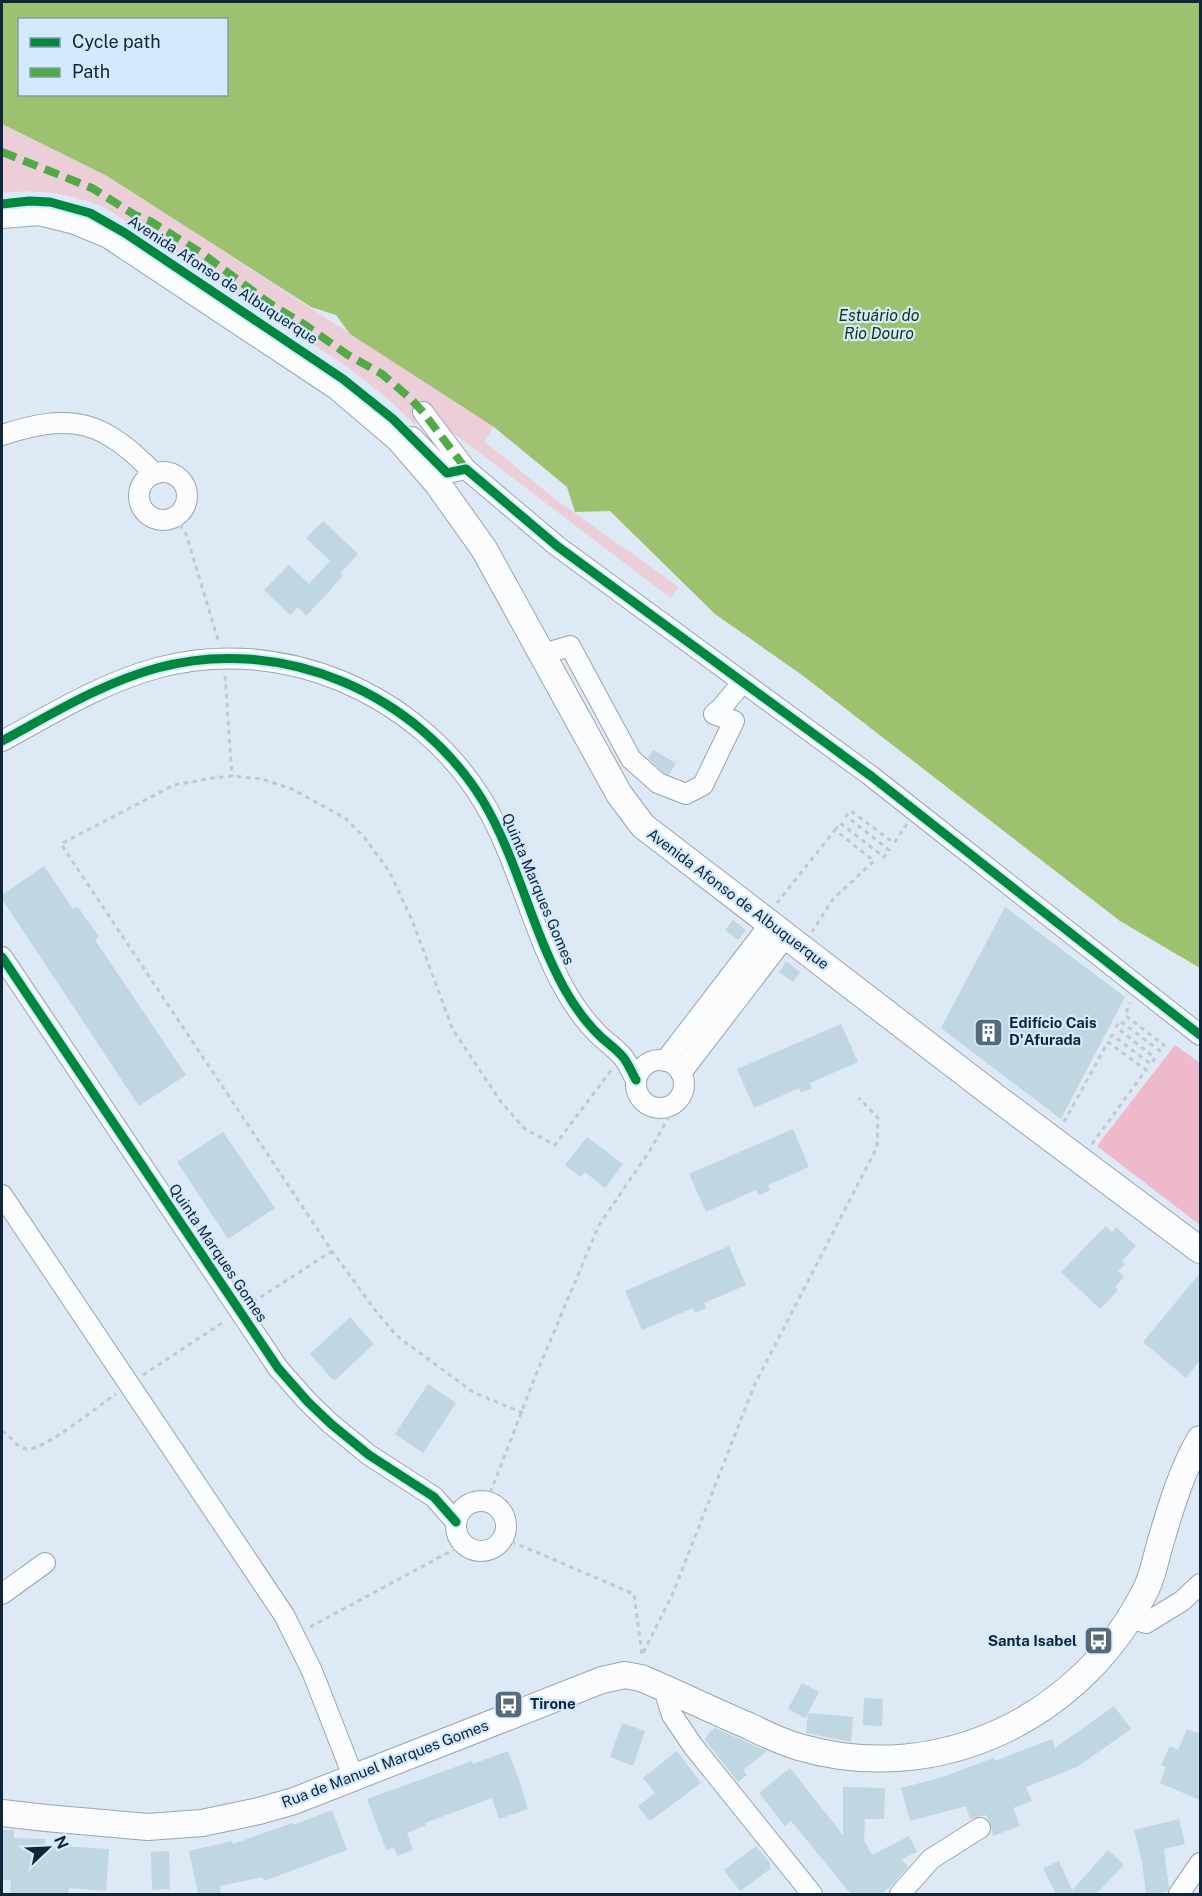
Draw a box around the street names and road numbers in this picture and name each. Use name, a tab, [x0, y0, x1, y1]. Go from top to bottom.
street label: Avenida Afonso de Albuquerque	[125, 212, 321, 347]
street label: Quinta Marques Gomes	[499, 810, 578, 967]
street label: Avenida Afonso de Albuquerque	[644, 825, 832, 972]
street label: Quinta Marques Gomes	[166, 1180, 271, 1325]
street label: Rua de Manuel Marques Gomes	[279, 1716, 491, 1811]

